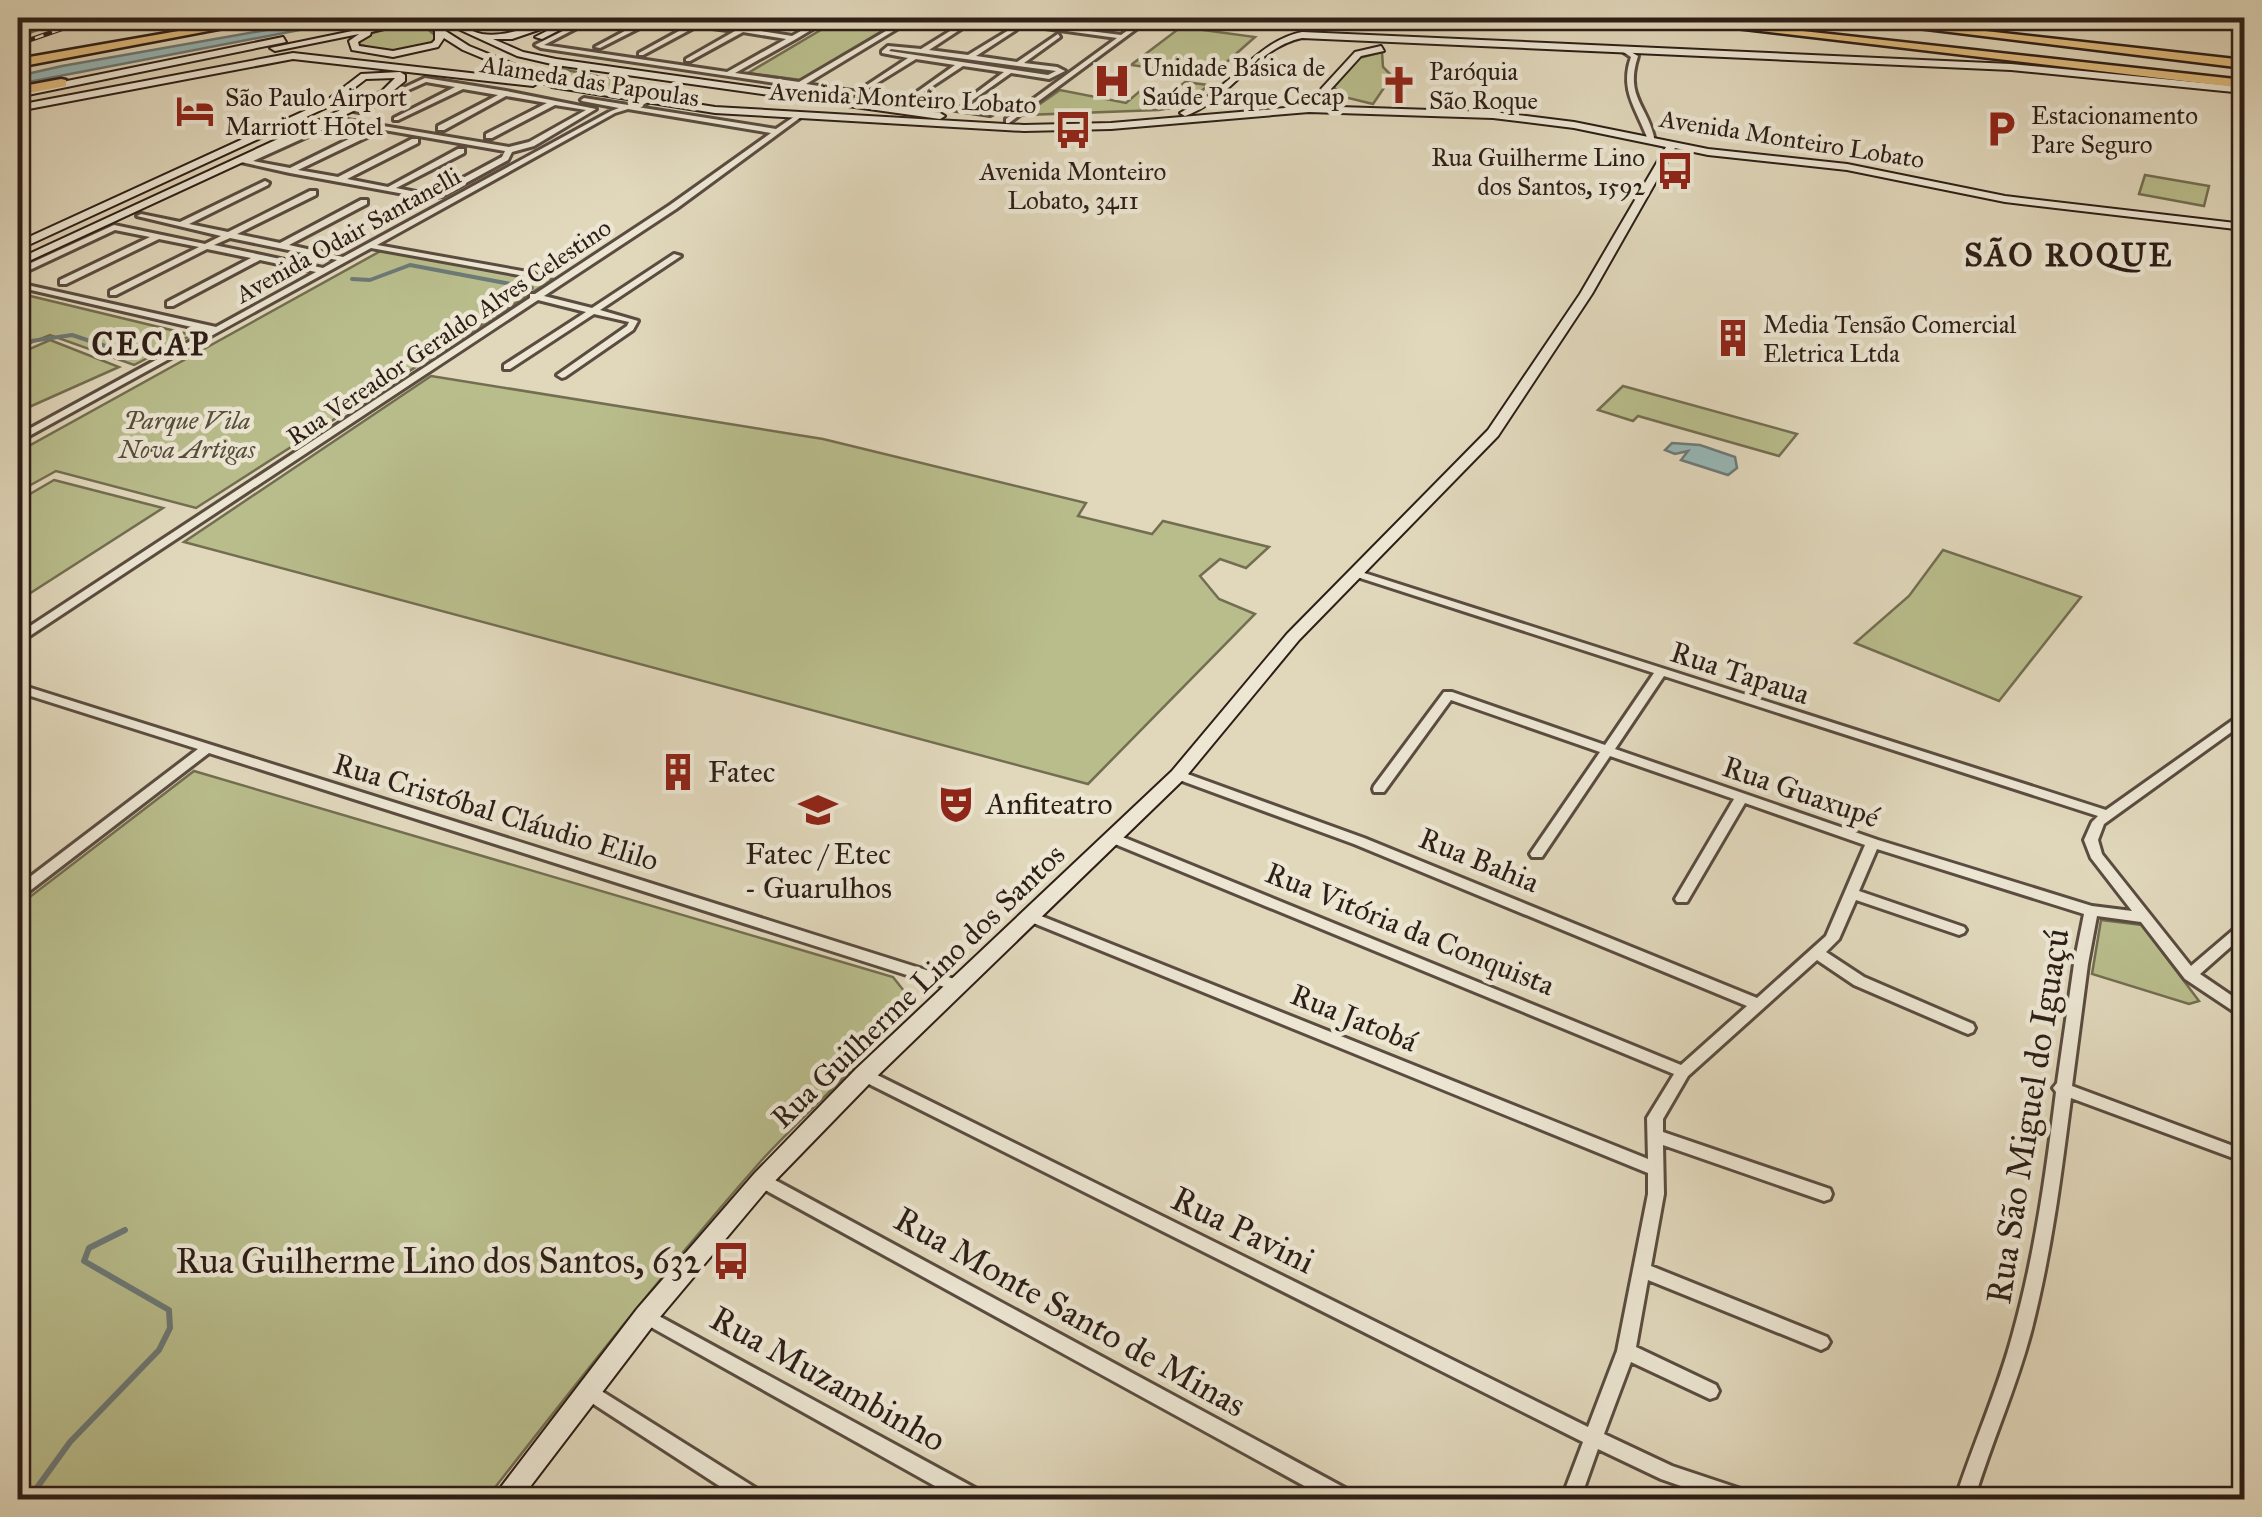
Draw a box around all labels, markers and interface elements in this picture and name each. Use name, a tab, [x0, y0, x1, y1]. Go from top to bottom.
street label: Alameda das Papoulas	[477, 48, 702, 114]
place label: Unidade Básica de Saúde Parque Cecap	[1142, 52, 1344, 112]
place label: Paróquia São Roque	[1429, 56, 1538, 116]
hospital icon: Unidade Básica de Saúde Parque Cecap	[1091, 60, 1133, 102]
church icon: Paróquia São Roque	[1378, 64, 1420, 106]
street label: Avenida Monteiro Lobato	[768, 75, 1037, 120]
place label: São Paulo Airport Marriott Hotel	[225, 82, 407, 142]
hotel icon: São Paulo Airport Marriott Hotel	[174, 90, 216, 132]
place label: Estacionamento Pare Seguro	[2031, 100, 2198, 160]
street label: Avenida Monteiro Lobato	[1656, 103, 1927, 175]
parking icon: Estacionamento Pare Seguro	[1980, 108, 2022, 150]
bus stop icon: Avenida Monteiro Lobato, 3411	[1052, 109, 1094, 151]
place label: Rua Guilherme Lino dos Santos, 1592	[1431, 142, 1646, 202]
bus stop icon: Rua Guilherme Lino dos Santos, 1592	[1654, 150, 1696, 192]
place label: Avenida Monteiro Lobato, 3411	[979, 156, 1166, 216]
street label: Avenida Odair Santanelli	[229, 160, 466, 310]
street label: Rua Vereador Geraldo Alves Celestino	[281, 212, 617, 452]
district label: SÃO ROQUE	[1964, 236, 2174, 275]
place label: Media Tensão Comercial Eletrica Ltda	[1763, 309, 2017, 369]
building icon: Media Tensão Comercial Eletrica Ltda	[1712, 317, 1754, 359]
district label: CECAP	[92, 325, 210, 364]
park label: Parque Vila Nova Artigas	[117, 405, 256, 465]
street label: Rua Tapaua	[1666, 634, 1814, 712]
street label: Rua Cristóbal Cláudio Elilo	[329, 745, 663, 879]
street label: Rua Guaxupé	[1718, 748, 1885, 836]
building icon: Fatec	[657, 751, 699, 793]
place label: Fatec	[708, 754, 775, 790]
theatre icon: Anfiteatro	[935, 783, 977, 825]
place label: Anfiteatro	[984, 786, 1113, 822]
school or university icon: Fatec / Etec - Guarulhos	[797, 789, 839, 831]
street label: Rua Bahia	[1414, 820, 1544, 900]
place label: Fatec / Etec - Guarulhos	[744, 836, 892, 906]
street label: Rua Guilherme Lino dos Santos	[764, 836, 1072, 1136]
street label: Rua Vitória da Conquista	[1260, 855, 1560, 1004]
street label: Rua São Miguel do Iguaçú	[1977, 925, 2079, 1307]
street label: Rua Jatobá	[1285, 976, 1423, 1060]
street label: Rua Pavini	[1164, 1177, 1322, 1283]
street label: Rua Monte Santo de Minas	[887, 1197, 1253, 1427]
place label: Rua Guilherme Lino dos Santos, 632	[176, 1240, 702, 1283]
bus stop icon: Rua Guilherme Lino dos Santos, 632	[710, 1240, 752, 1282]
street label: Rua Muzambinho	[703, 1297, 953, 1461]

